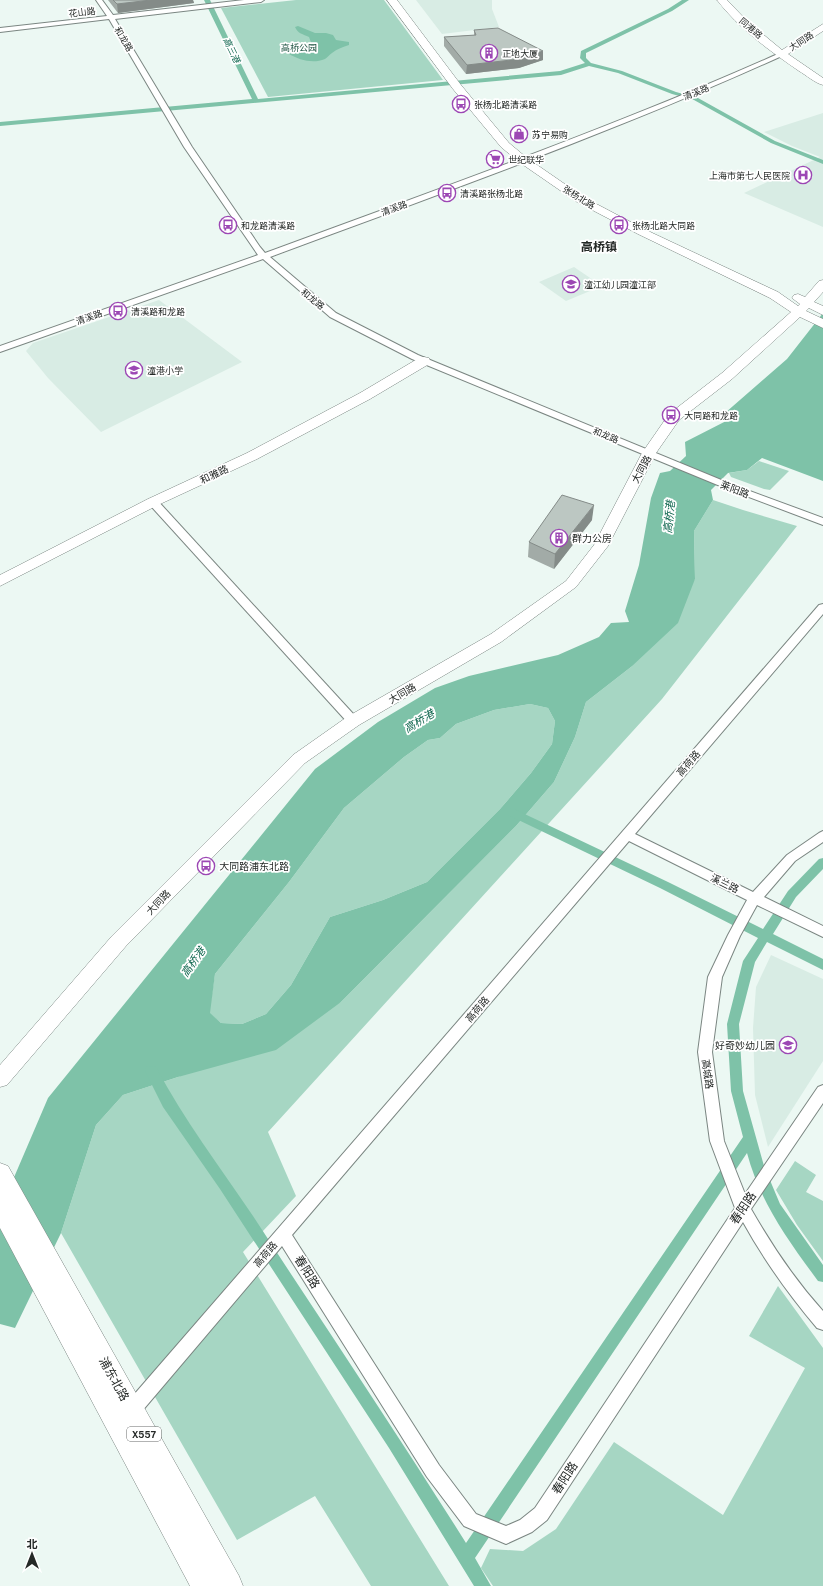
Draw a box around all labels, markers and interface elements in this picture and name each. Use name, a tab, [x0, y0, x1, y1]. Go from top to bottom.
street label: 花山路	[68, 5, 96, 19]
street label: 同港路	[737, 15, 765, 41]
street label: 和龙路	[112, 25, 136, 53]
street label: 大同路	[787, 29, 815, 53]
water label: 高三港	[221, 35, 244, 66]
park label: 高桥公园	[281, 42, 317, 53]
building icon: 正地大厦	[479, 43, 499, 63]
place label: 正地大厦	[502, 48, 538, 59]
street label: 清溪路	[681, 82, 711, 102]
bus stop icon: 张杨北路清溪路	[451, 94, 471, 114]
place label: 张杨北路清溪路	[474, 99, 537, 110]
shop icon: 苏宁易购	[509, 124, 529, 144]
place label: 苏宁易购	[532, 129, 568, 140]
supermarket icon: 世纪联华	[485, 149, 505, 169]
place label: 世纪联华	[508, 154, 544, 165]
hospital icon: 上海市第七人民医院	[793, 165, 813, 185]
place label: 上海市第七人民医院	[709, 170, 790, 181]
bus stop icon: 清溪路张杨北路	[437, 183, 457, 203]
street label: 张杨北路	[561, 183, 597, 211]
place label: 清溪路张杨北路	[460, 188, 523, 199]
street label: 清溪路	[379, 198, 409, 218]
bus stop icon: 和龙路清溪路	[218, 215, 238, 235]
bus stop icon: 张杨北路大同路	[609, 215, 629, 235]
place label: 和龙路清溪路	[241, 220, 295, 231]
place label: 张杨北路大同路	[632, 220, 695, 231]
district label: 高桥镇	[581, 240, 617, 254]
school or university icon: 潼江幼儿园潼江部	[561, 274, 581, 294]
place label: 潼江幼儿园潼江部	[584, 279, 656, 290]
street label: 和龙路	[299, 286, 327, 312]
bus stop icon: 清溪路和龙路	[108, 301, 128, 321]
place label: 清溪路和龙路	[131, 306, 185, 317]
street label: 清溪路	[74, 307, 104, 327]
school or university icon: 潼港小学	[124, 360, 144, 380]
place label: 潼港小学	[147, 365, 183, 376]
bus stop icon: 大同路和龙路	[661, 405, 681, 425]
place label: 大同路和龙路	[684, 410, 738, 421]
street label: 和龙路	[591, 425, 621, 445]
street label: 大同路	[629, 453, 653, 485]
street label: 和雅路	[198, 462, 230, 486]
street label: 莱阳路	[719, 478, 751, 500]
water label: 高桥港	[661, 498, 677, 534]
building icon: 群力公房	[549, 528, 569, 548]
place label: 群力公房	[572, 532, 612, 544]
street label: 大同路	[386, 680, 418, 706]
water label: 高桥港	[402, 706, 438, 735]
street label: 高荷路	[674, 748, 702, 778]
bus stop icon: 大同路浦东北路	[196, 856, 216, 876]
place label: 大同路浦东北路	[219, 860, 289, 872]
street label: 溪兰路	[709, 871, 741, 895]
street label: 大同路	[143, 887, 173, 917]
water label: 高桥港	[179, 943, 209, 979]
street label: 高荷路	[463, 994, 491, 1024]
school or university icon: 好奇妙幼儿园	[778, 1035, 798, 1055]
place label: 好奇妙幼儿园	[715, 1039, 775, 1051]
street label: 高城路	[700, 1058, 716, 1090]
street label: 春阳路	[727, 1189, 759, 1227]
street label: 高荷路	[251, 1239, 279, 1269]
street label: 春阳路	[292, 1253, 322, 1291]
street label: 浦东北路	[96, 1355, 132, 1403]
road number: X557	[127, 1427, 161, 1441]
street label: 春阳路	[549, 1459, 581, 1497]
north arrow	[12, 1534, 52, 1574]
text: 北	[27, 1538, 38, 1550]

